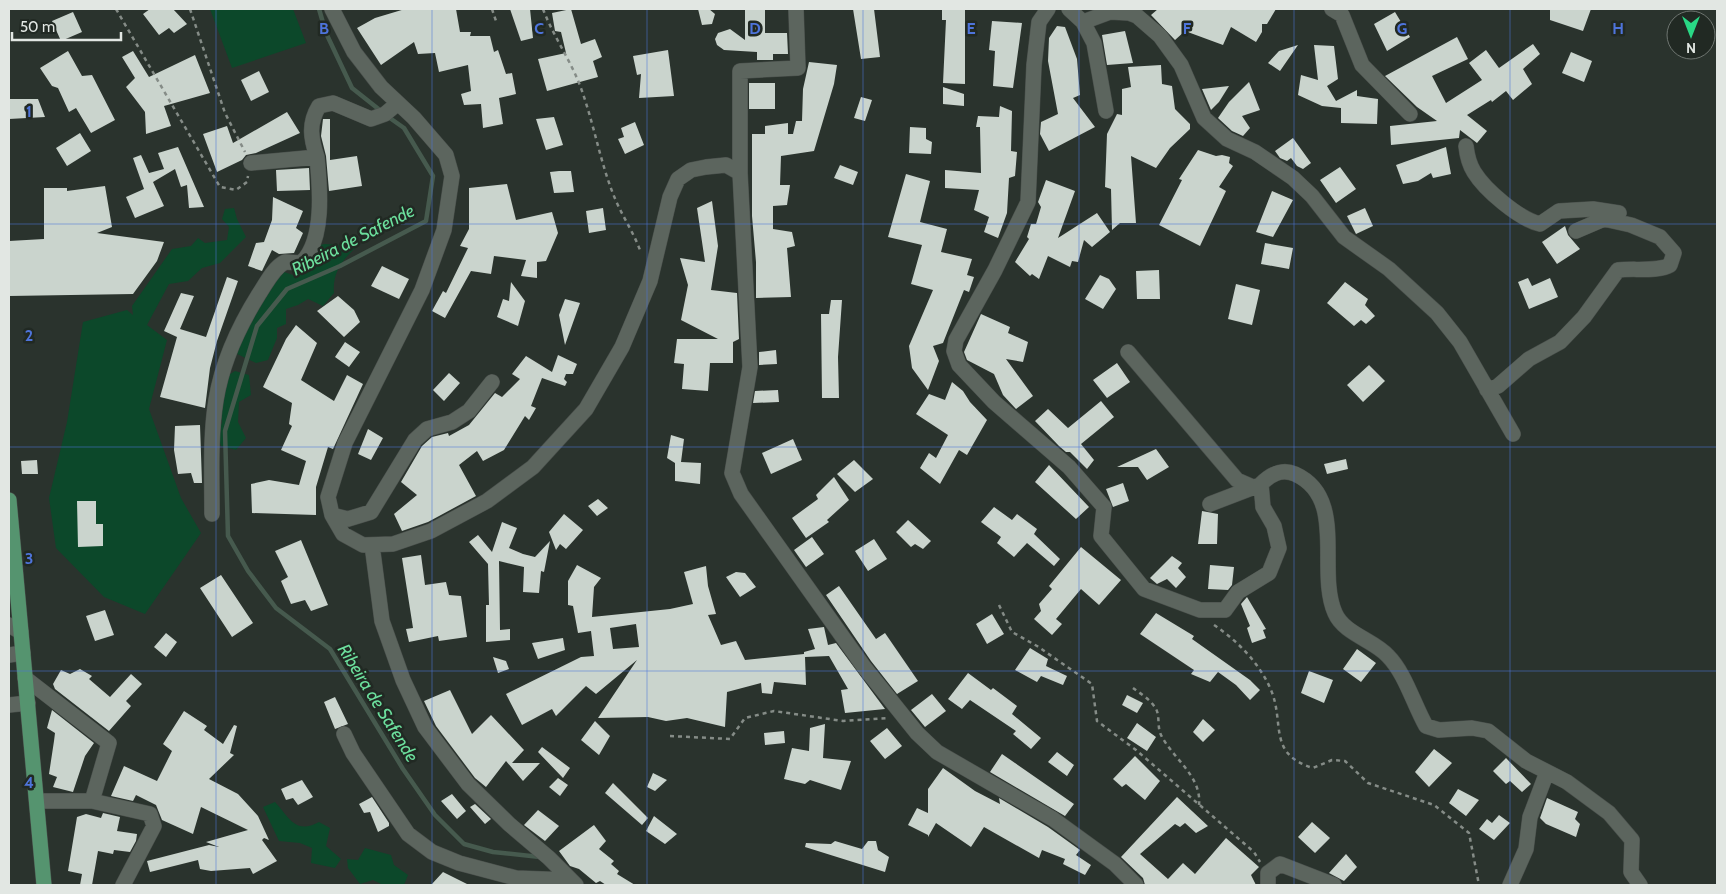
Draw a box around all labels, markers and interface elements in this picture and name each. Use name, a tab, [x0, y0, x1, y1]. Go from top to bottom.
scale bar	[12, 10, 121, 42]
north arrow	[1666, 10, 1716, 60]
text: 50 m	[20, 18, 55, 36]
text: B	[319, 19, 329, 38]
text: C	[534, 19, 544, 38]
text: D	[749, 19, 761, 38]
text: E	[966, 19, 976, 38]
text: F	[1183, 19, 1192, 38]
text: G	[1397, 19, 1407, 38]
text: H	[1612, 19, 1624, 38]
text: N	[1686, 39, 1696, 57]
text: 1	[26, 102, 32, 121]
water label: Ribeira de Safende	[288, 200, 418, 280]
text: 2	[25, 326, 33, 345]
text: 3	[25, 549, 33, 568]
water label: Ribeira de Safende	[333, 640, 423, 766]
text: 4	[24, 773, 34, 792]

